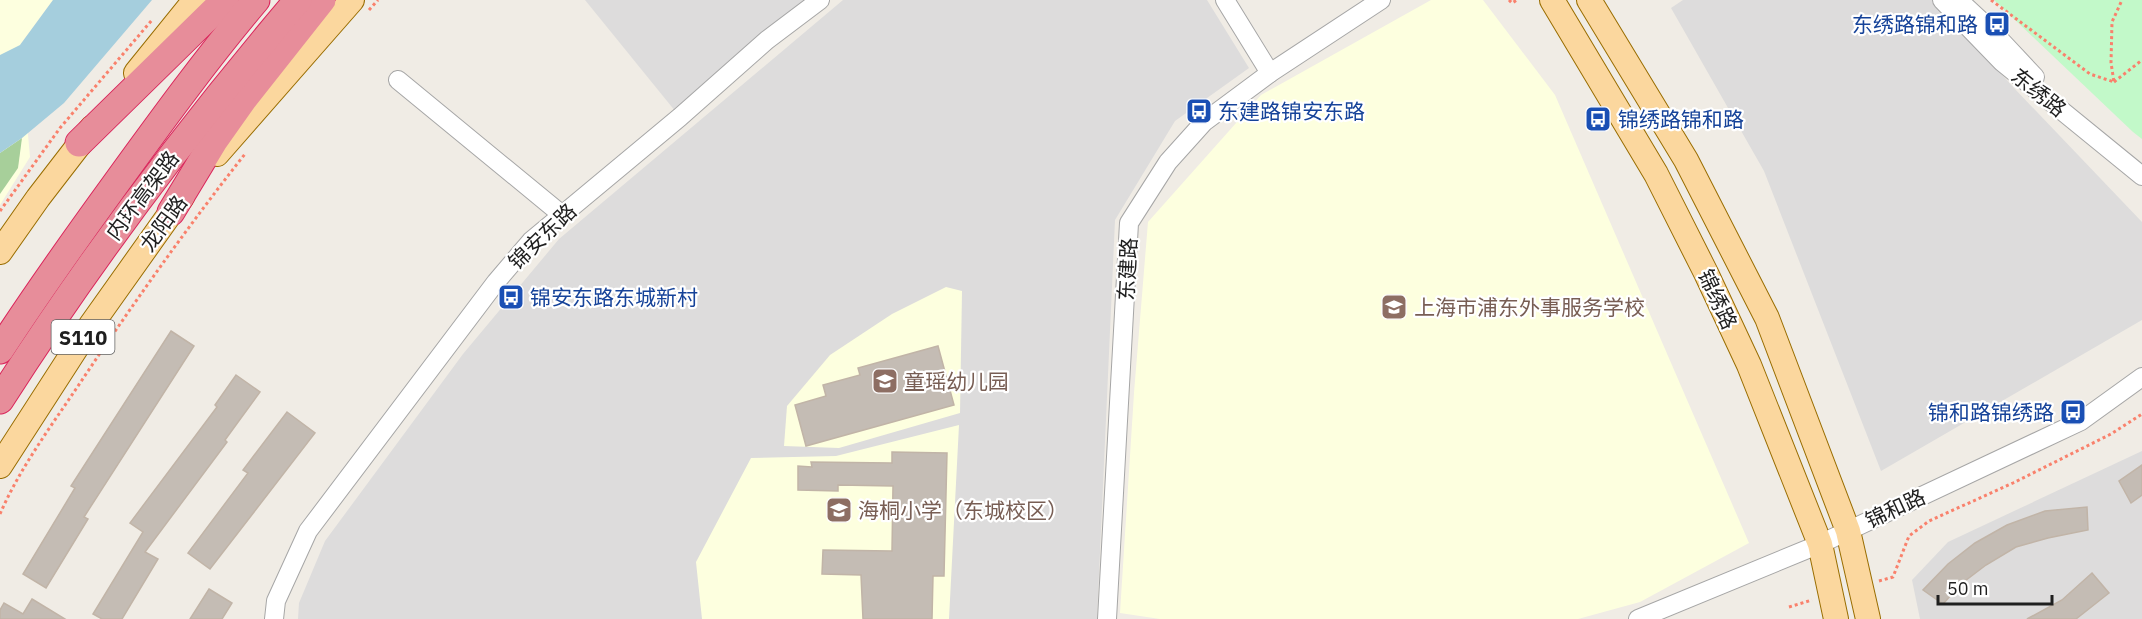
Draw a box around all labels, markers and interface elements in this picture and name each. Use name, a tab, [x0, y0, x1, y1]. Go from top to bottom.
bus stop icon: 东绣路锦和路	[1982, 9, 2012, 39]
place label: 东绣路锦和路	[1852, 10, 1978, 38]
street label: 东绣路	[2006, 61, 2072, 123]
bus stop icon: 东建路锦安东路	[1184, 96, 1214, 126]
place label: 东建路锦安东路	[1218, 97, 1365, 125]
bus stop icon: 锦绣路锦和路	[1583, 104, 1613, 134]
place label: 锦绣路锦和路	[1618, 105, 1744, 133]
street label: 内环高架路	[99, 145, 185, 245]
street label: 龙阳路	[133, 189, 193, 257]
street label: 锦安东路	[502, 197, 582, 275]
street label: 东建路	[1111, 237, 1143, 301]
street label: 锦绣路	[1692, 265, 1744, 333]
bus stop icon: 锦安东路东城新村	[496, 282, 526, 312]
place label: 锦安东路东城新村	[530, 283, 698, 311]
school or university icon: 上海市浦东外事服务学校	[1379, 292, 1409, 322]
place label: 上海市浦东外事服务学校	[1414, 293, 1645, 321]
road number: S110	[52, 320, 115, 354]
school or university icon: 童瑶幼儿园	[870, 366, 900, 396]
place label: 童瑶幼儿园	[904, 367, 1009, 395]
bus stop icon: 锦和路锦绣路	[2058, 397, 2088, 427]
place label: 锦和路锦绣路	[1928, 398, 2054, 426]
street label: 锦和路	[1861, 482, 1929, 534]
school or university icon: 海桐小学（东城校区）	[824, 495, 854, 525]
place label: 海桐小学（东城校区）	[858, 496, 1068, 524]
scale bar	[1938, 568, 2052, 606]
text: 50 m	[1947, 577, 1989, 600]

